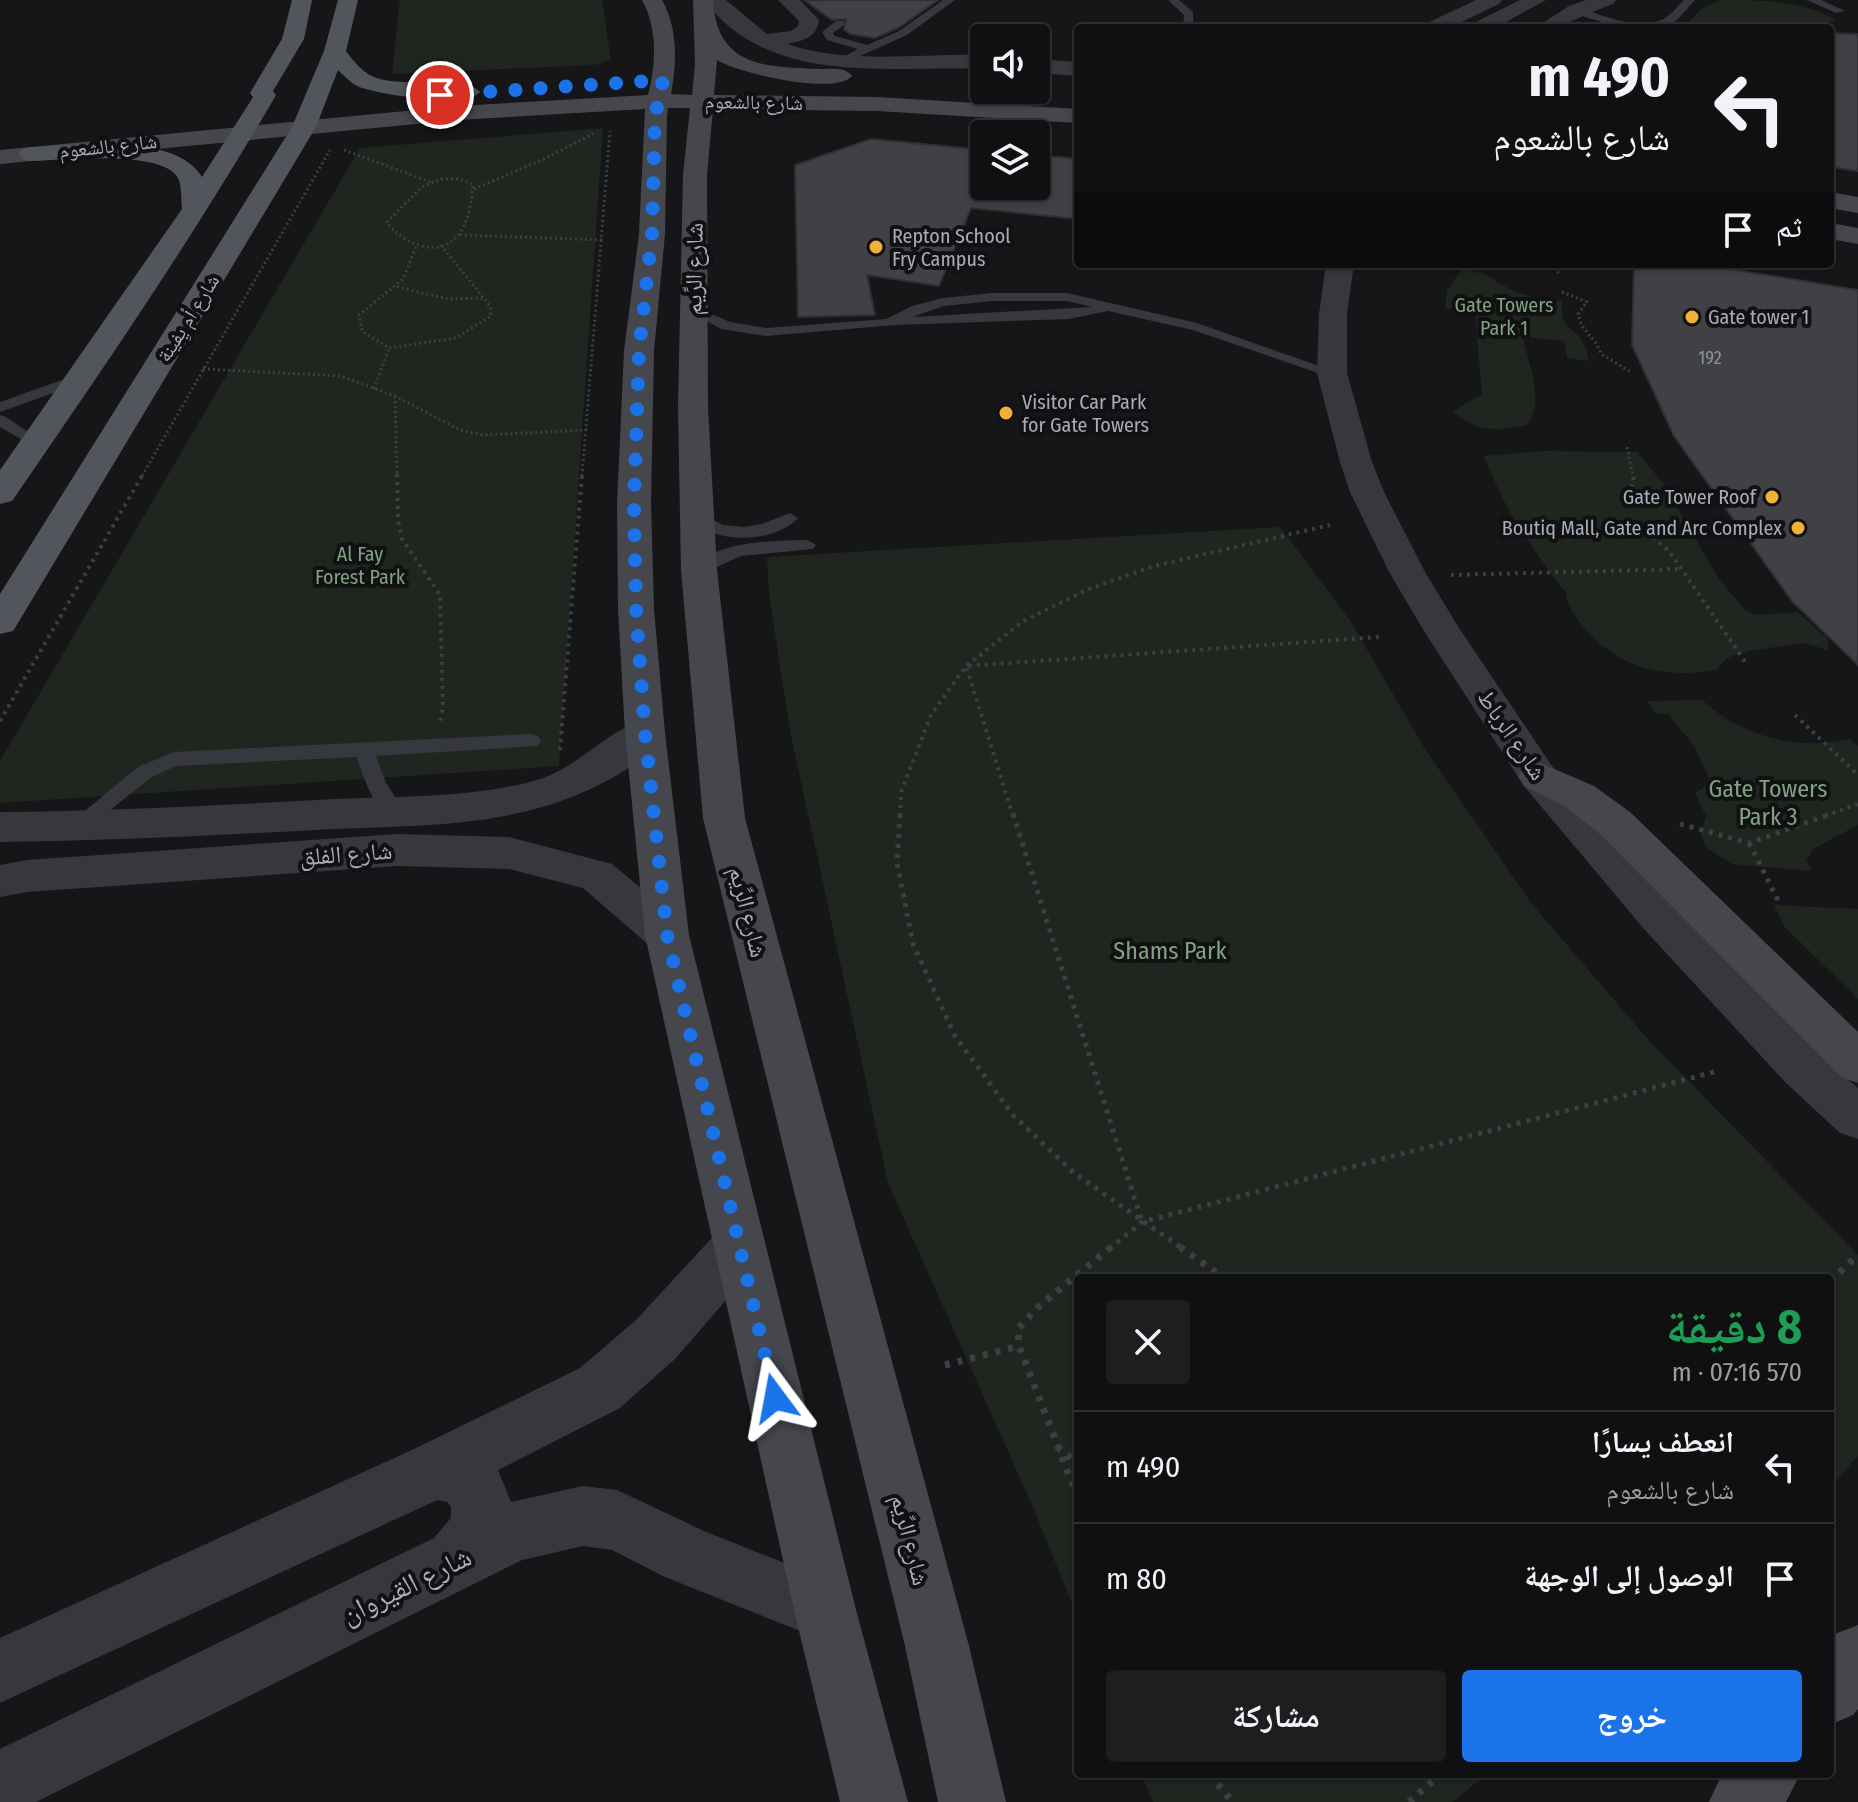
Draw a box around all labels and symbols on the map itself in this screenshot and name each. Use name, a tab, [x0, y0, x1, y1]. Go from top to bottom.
pin	[406, 61, 474, 129]
street label: شارع بالشعوم	[705, 89, 803, 117]
street label: شارع بالشعوم	[58, 129, 158, 165]
street label: شارع الرِّيم	[679, 222, 711, 316]
place label: Repton School Fry Campus	[892, 224, 1010, 271]
marker: Repton School Fry Campus	[867, 238, 885, 256]
street label: شارع أم يِفينة	[152, 270, 227, 368]
park label: Gate Towers Park 1	[1455, 293, 1553, 340]
place label: Gate tower 1	[1708, 305, 1809, 329]
marker: Gate tower 1	[1683, 308, 1701, 326]
house number: 192	[1698, 347, 1722, 369]
place label: Visitor Car Park for Gate Towers	[1022, 390, 1149, 437]
marker: Visitor Car Park for Gate Towers	[997, 404, 1015, 422]
place label: Gate Tower Roof	[1623, 485, 1758, 509]
marker: Gate Tower Roof	[1763, 488, 1781, 506]
place label: Boutiq Mall, Gate and Arc Complex	[1502, 516, 1782, 540]
marker: Boutiq Mall, Gate and Arc Complex	[1789, 519, 1807, 537]
park label: Al Fay Forest Park	[315, 542, 406, 589]
street label: شارع الرباط	[1471, 685, 1552, 786]
park label: Gate Towers Park 3	[1709, 775, 1827, 831]
street label: شارع الفلق	[299, 837, 393, 872]
street label: شارع الرِّيم	[721, 864, 773, 961]
park label: Shams Park	[1113, 937, 1227, 965]
position arrow	[733, 1356, 817, 1440]
street label: شارع الرِّيم	[883, 1492, 935, 1589]
street label: شارع القيروان	[336, 1540, 477, 1632]

